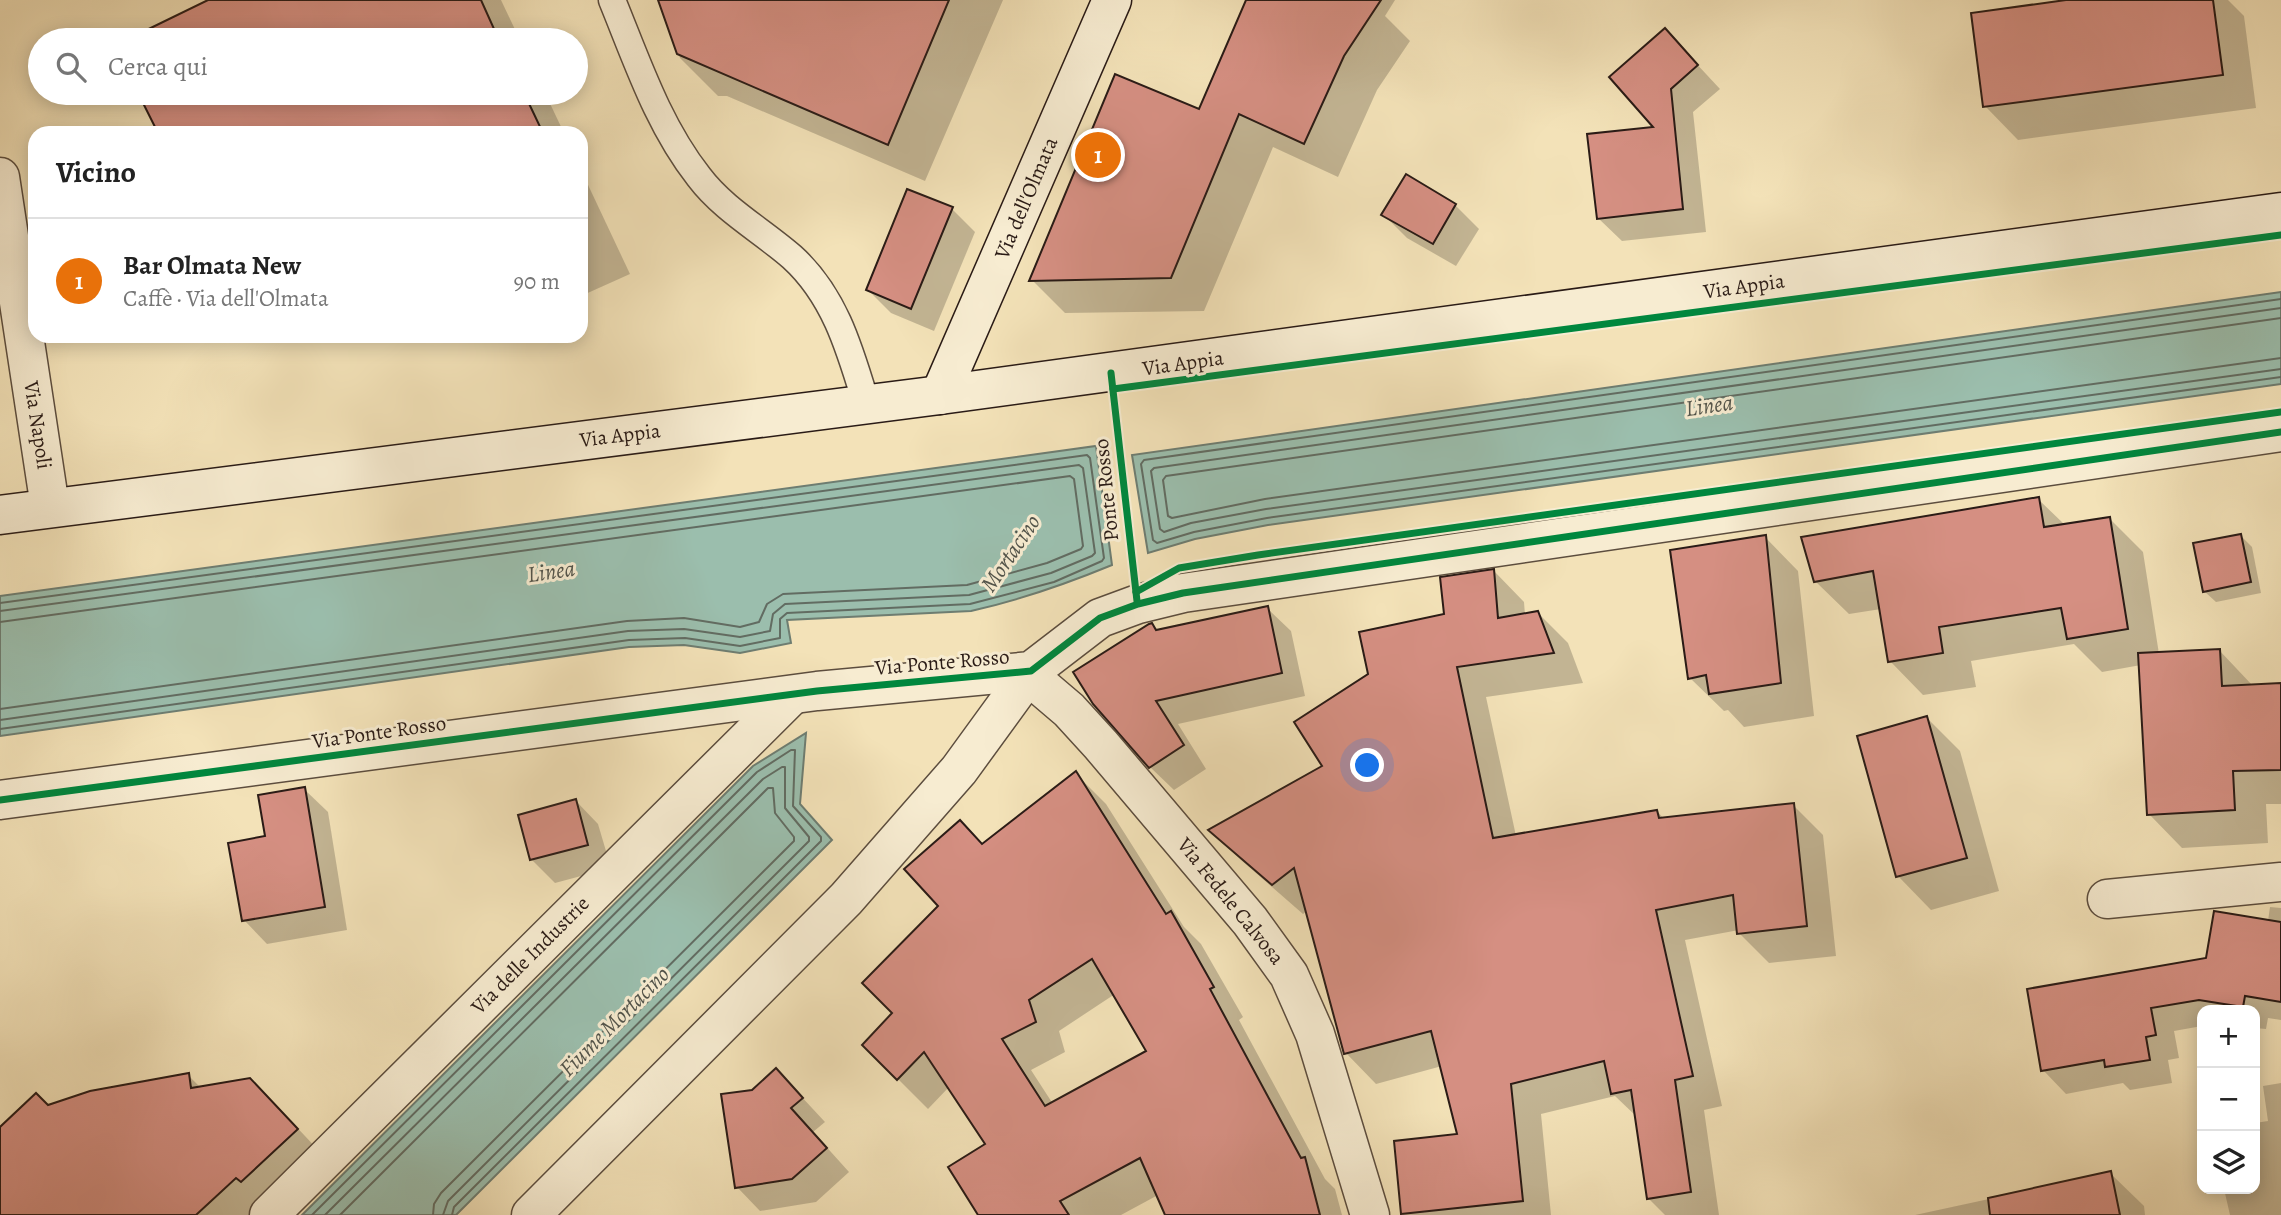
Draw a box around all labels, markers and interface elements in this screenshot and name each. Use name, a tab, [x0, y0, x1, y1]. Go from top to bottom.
search box	[28, 28, 588, 105]
icon: search	[52, 48, 90, 86]
text: Cerca qui	[108, 49, 208, 84]
pin: 1	[1075, 129, 1121, 181]
street label: Via dell'Olmata	[987, 132, 1064, 264]
text: Vicino	[56, 152, 136, 192]
text: Bar Olmata New	[123, 248, 301, 283]
text: 1	[75, 266, 83, 297]
text: 90 m	[514, 266, 560, 297]
street label: Via Appia	[1701, 266, 1787, 306]
text: Caffè · Via dell'Olmata	[123, 283, 329, 314]
street label: Via Appia	[1140, 343, 1226, 383]
street label: Via Napoli	[17, 378, 59, 471]
water label: Linea	[1683, 387, 1735, 424]
street label: Via Appia	[577, 416, 662, 454]
street label: Ponte Rosso	[1087, 437, 1125, 543]
water label: Mortacino	[973, 508, 1048, 598]
water label: Linea	[525, 553, 577, 590]
street label: Via Ponte Rosso	[873, 642, 1010, 682]
street label: Via Ponte Rosso	[309, 709, 448, 755]
your location	[1350, 748, 1384, 782]
street label: Via Fedele Calvosa	[1170, 831, 1291, 971]
street label: Via delle Industrie	[464, 890, 595, 1021]
water label: Fiume Mortacino	[552, 959, 676, 1083]
map controls	[2197, 1005, 2260, 1194]
button: +	[2197, 1005, 2260, 1068]
button: −	[2197, 1068, 2260, 1131]
button: layers	[2197, 1131, 2260, 1194]

